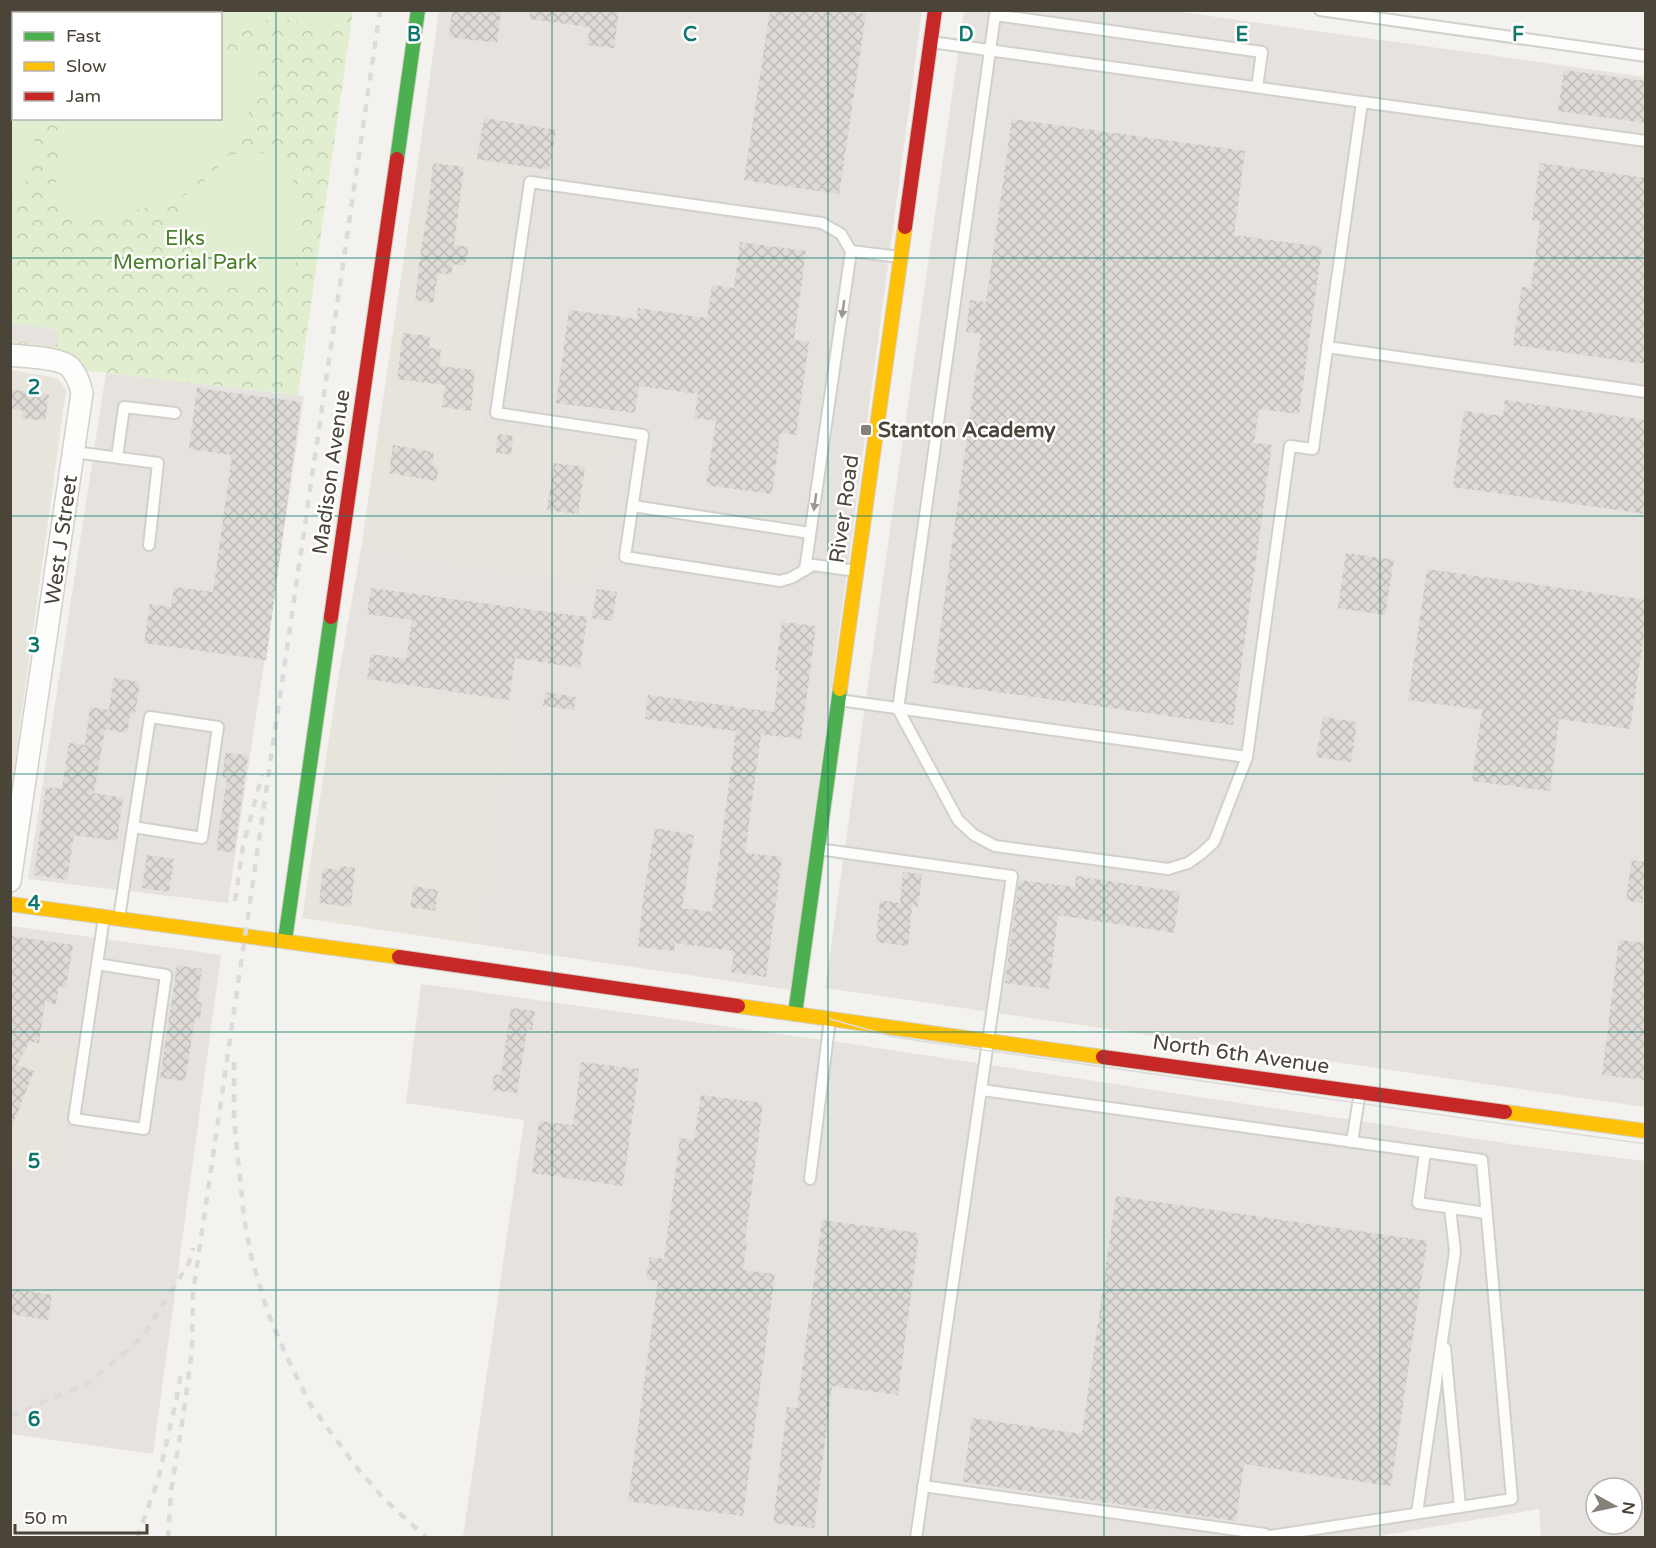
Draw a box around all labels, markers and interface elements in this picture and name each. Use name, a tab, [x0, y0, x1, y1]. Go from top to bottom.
legend	[12, 12, 222, 120]
text: B	[407, 23, 421, 47]
text: C	[683, 23, 697, 47]
text: D	[958, 23, 974, 47]
text: E	[1236, 23, 1249, 47]
text: F	[1512, 23, 1524, 47]
text: Fast	[66, 25, 101, 47]
text: Slow	[66, 55, 107, 77]
text: Jam	[66, 85, 101, 107]
park label: Elks Memorial Park	[113, 226, 257, 275]
one-way arrow	[838, 300, 847, 319]
text: 2	[28, 376, 40, 400]
street label: Madison Avenue	[308, 388, 355, 556]
place label: Stanton Academy	[878, 418, 1056, 443]
marker: Stanton Academy	[859, 423, 873, 437]
street label: River Road	[825, 453, 864, 565]
street label: West J Street	[40, 474, 83, 607]
one-way arrow	[810, 492, 819, 511]
text: 3	[28, 634, 40, 658]
text: 4	[28, 892, 41, 916]
street label: North 6th Avenue	[1151, 1030, 1331, 1079]
text: 5	[28, 1150, 40, 1174]
text: 6	[28, 1408, 40, 1432]
north arrow	[1584, 1476, 1644, 1536]
scale bar	[15, 1497, 147, 1535]
text: N	[1617, 1500, 1639, 1516]
text: 50 m	[24, 1507, 68, 1529]

